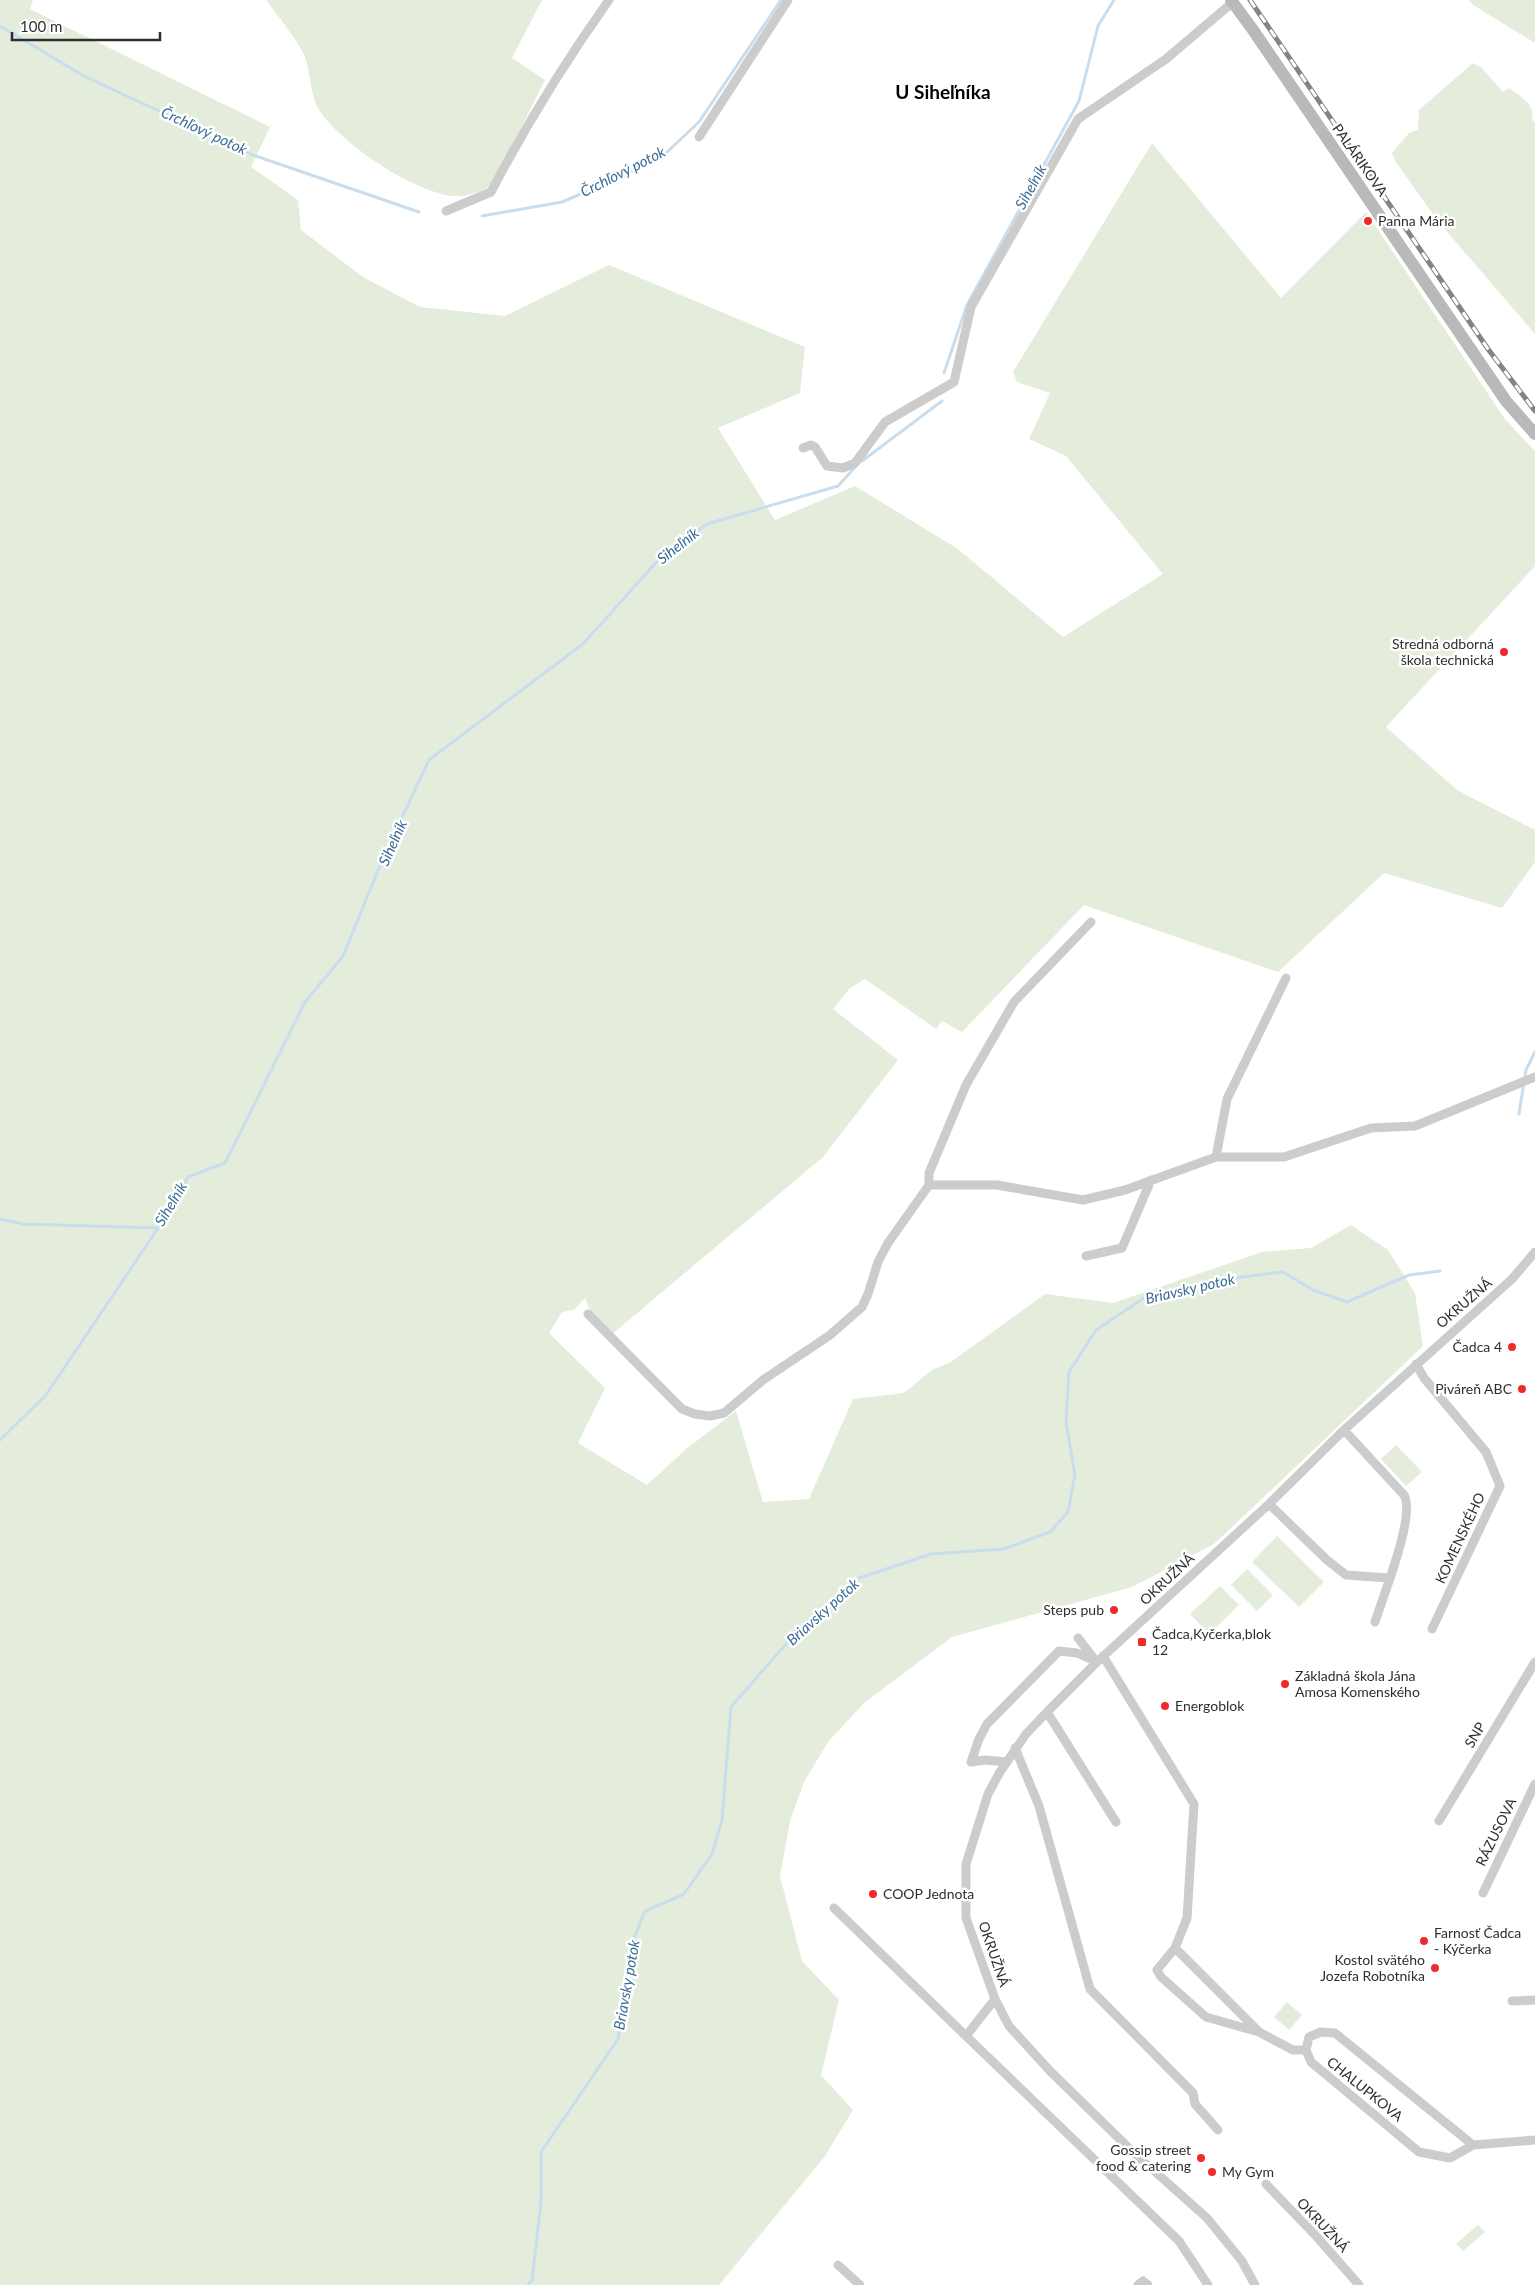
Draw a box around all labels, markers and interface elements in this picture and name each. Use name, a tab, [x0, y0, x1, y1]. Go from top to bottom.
scale bar	[12, 10, 160, 42]
text: 100 m	[20, 17, 62, 35]
district label: U Siheľníka	[895, 80, 991, 103]
water label: Črchľový potok	[158, 102, 251, 158]
street label: PALÁRIKOVA	[1329, 120, 1392, 200]
water label: Črchľový potok	[577, 142, 669, 200]
water label: Siheľník	[1011, 160, 1050, 212]
place label: Panna Mária	[1378, 212, 1455, 229]
marker: Panna Mária	[1362, 215, 1374, 227]
water label: Siheľník	[653, 523, 703, 567]
place label: Stredná odborná škola technická	[1392, 635, 1494, 668]
marker: Stredná odborná škola technická	[1498, 646, 1510, 658]
water label: Siheľník	[374, 816, 410, 868]
water label: Siheľník	[150, 1177, 191, 1229]
water label: Briavsky potok	[1143, 1269, 1237, 1307]
street label: OKRUŽNÁ	[1432, 1274, 1495, 1331]
place label: Čadca 4	[1453, 1338, 1502, 1355]
marker: Čadca 4	[1506, 1341, 1518, 1353]
place label: Piváreň ABC	[1435, 1380, 1513, 1397]
marker: Piváreň ABC	[1516, 1383, 1528, 1395]
street label: KOMENSKÉHO	[1431, 1490, 1488, 1586]
street label: OKRUŽNÁ	[1136, 1549, 1198, 1608]
water label: Briavsky potok	[782, 1573, 863, 1648]
place label: Steps pub	[1043, 1601, 1104, 1618]
marker: Steps pub	[1108, 1604, 1120, 1616]
place label: Čadca,Kyčerka,blok 12	[1152, 1625, 1272, 1658]
marker: Čadca,Kyčerka,blok 12	[1136, 1636, 1148, 1648]
place label: Základná škola Jána Amosa Komenského	[1295, 1667, 1420, 1700]
marker: Základná škola Jána Amosa Komenského	[1279, 1678, 1291, 1690]
place label: Energoblok	[1175, 1697, 1245, 1714]
marker: Energoblok	[1159, 1700, 1171, 1712]
street label: SNP	[1460, 1719, 1489, 1751]
street label: RÁZUSOVA	[1472, 1794, 1520, 1869]
place label: COOP Jednota	[883, 1885, 974, 1902]
marker: COOP Jednota	[867, 1888, 879, 1900]
street label: OKRUŽNÁ	[975, 1919, 1014, 1989]
place label: Farnosť Čadca - Kýčerka	[1434, 1924, 1521, 1957]
marker: Farnosť Čadca - Kýčerka	[1418, 1935, 1430, 1947]
water label: Briavsky potok	[609, 1937, 643, 2031]
place label: Kostol svätého Jozefa Robotníka	[1320, 1951, 1425, 1984]
marker: Kostol svätého Jozefa Robotníka	[1429, 1962, 1441, 1974]
street label: CHALUPKOVA	[1324, 2053, 1407, 2125]
place label: Gossip street food & catering	[1096, 2141, 1191, 2174]
marker: Gossip street food & catering	[1195, 2152, 1207, 2164]
place label: My Gym	[1222, 2163, 1274, 2180]
marker: My Gym	[1206, 2166, 1218, 2178]
street label: OKRUŽNÁ	[1294, 2194, 1353, 2256]

